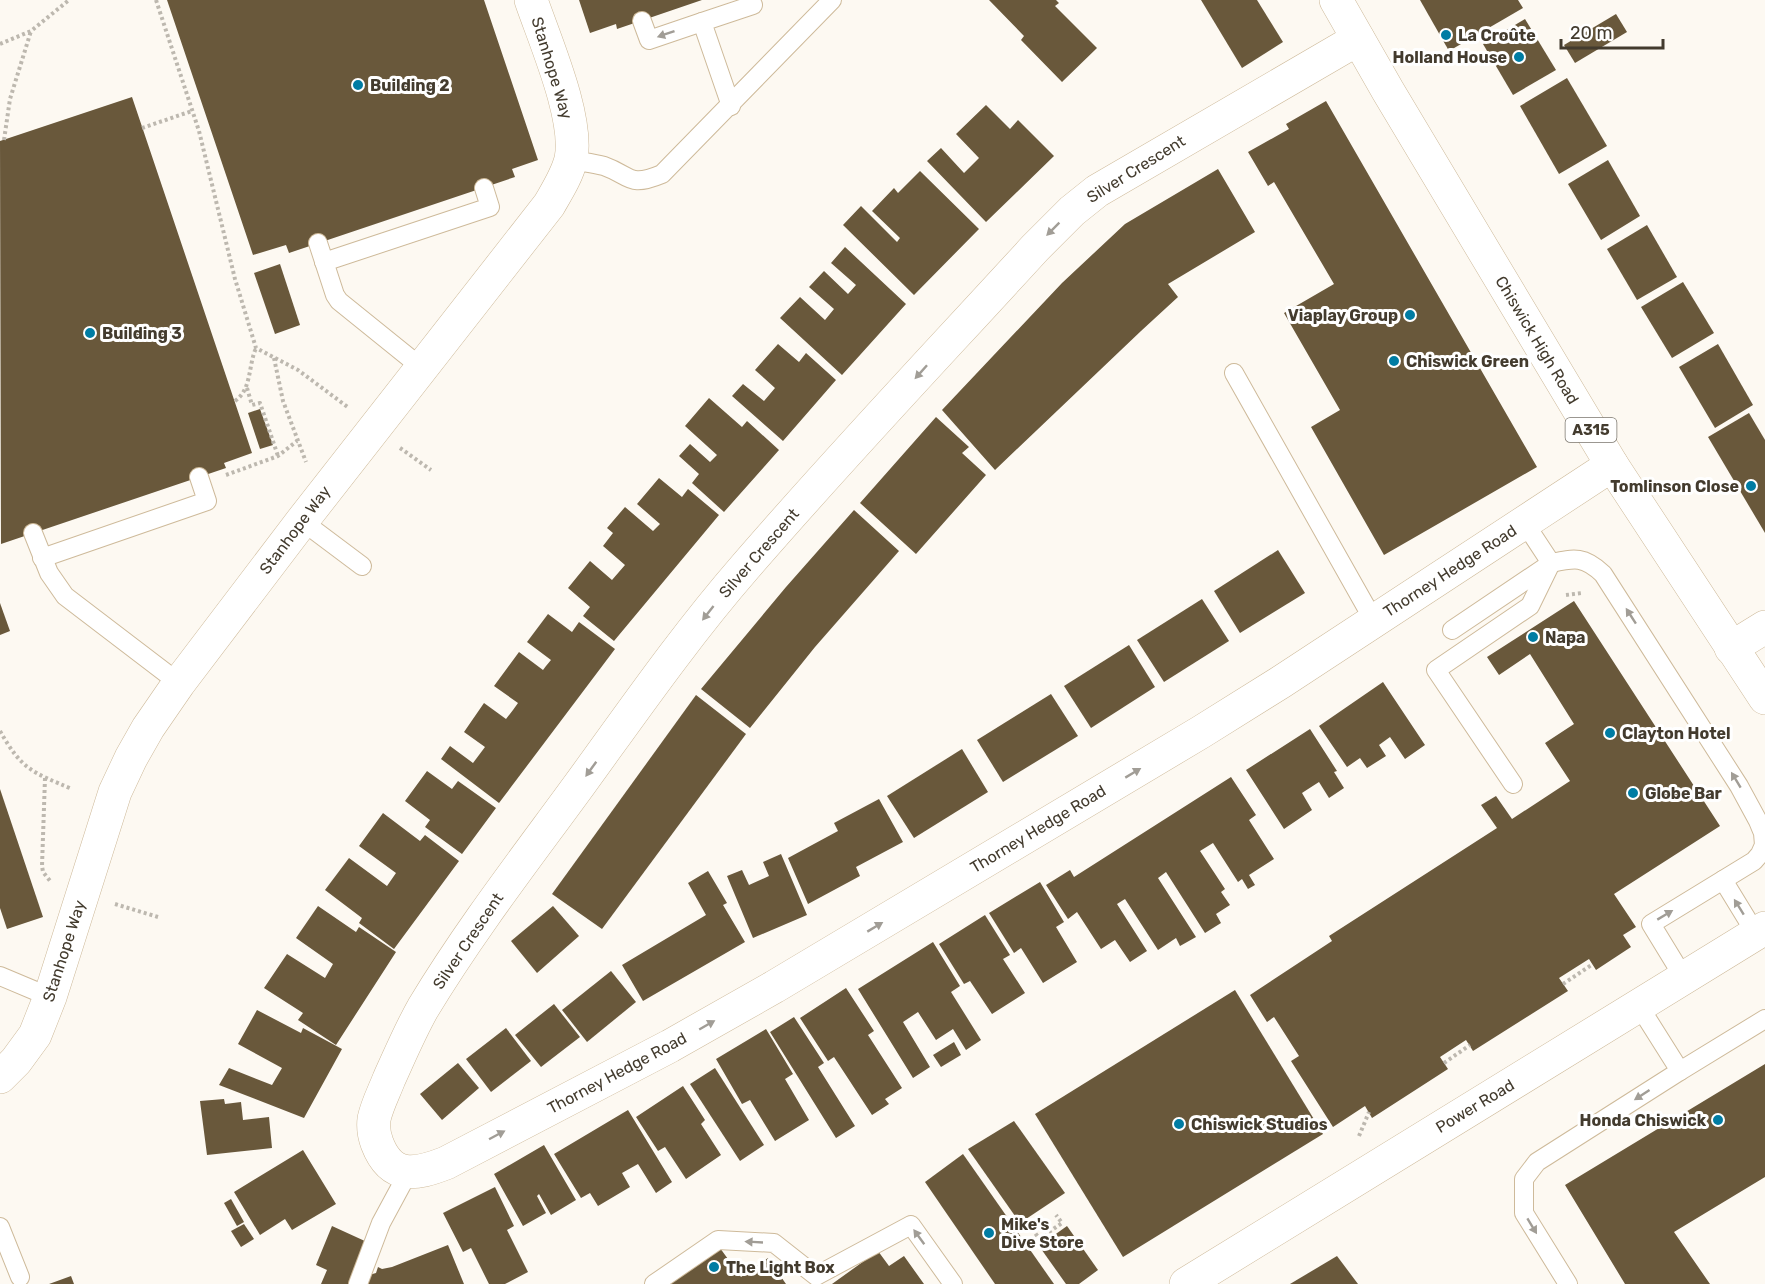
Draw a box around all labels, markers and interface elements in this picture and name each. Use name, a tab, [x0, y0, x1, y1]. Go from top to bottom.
scale bar	[1561, 12, 1663, 50]
street label: Stanhope Way	[527, 15, 577, 122]
text: 20 m	[1570, 22, 1612, 44]
place label: La Croûte	[1458, 26, 1536, 45]
marker: La Croûte	[1439, 28, 1453, 42]
one-way arrow	[656, 30, 674, 40]
place label: Holland House	[1393, 48, 1507, 67]
marker: Holland House	[1512, 50, 1526, 64]
place label: Building 2	[370, 76, 450, 95]
marker: Building 2	[351, 78, 365, 92]
street label: Silver Crescent	[1083, 131, 1189, 207]
one-way arrow	[1047, 222, 1061, 236]
street label: Chiswick High Road	[1491, 272, 1583, 408]
place label: Viaplay Group	[1288, 306, 1398, 325]
marker: Viaplay Group	[1403, 308, 1417, 322]
place label: Building 3	[102, 324, 182, 343]
marker: Building 3	[83, 326, 97, 340]
place label: Chiswick Green	[1406, 352, 1529, 371]
marker: Chiswick Green	[1387, 354, 1401, 368]
one-way arrow	[914, 365, 928, 380]
road number: A315	[1566, 418, 1616, 442]
place label: Tomlinson Close	[1610, 477, 1739, 496]
marker: Tomlinson Close	[1744, 479, 1758, 493]
street label: Stanhope Way	[256, 482, 335, 578]
street label: Silver Crescent	[715, 504, 803, 602]
street label: Thorney Hedge Road	[1380, 521, 1520, 621]
one-way arrow	[702, 605, 715, 621]
one-way arrow	[1625, 608, 1636, 624]
place label: Napa	[1545, 628, 1585, 647]
marker: Napa	[1526, 630, 1540, 644]
place label: Clayton Hotel	[1622, 724, 1731, 743]
marker: Clayton Hotel	[1603, 726, 1617, 740]
one-way arrow	[585, 760, 597, 776]
one-way arrow	[1125, 767, 1141, 778]
one-way arrow	[1730, 772, 1741, 788]
street label: Thorney Hedge Road	[967, 781, 1109, 877]
place label: Globe Bar	[1645, 784, 1723, 803]
marker: Globe Bar	[1626, 786, 1640, 800]
street label: Silver Crescent	[429, 889, 507, 993]
street label: Stanhope Way	[39, 898, 89, 1004]
one-way arrow	[1734, 899, 1745, 915]
one-way arrow	[1657, 910, 1673, 921]
one-way arrow	[867, 921, 883, 932]
one-way arrow	[699, 1020, 716, 1030]
street label: Thorney Hedge Road	[544, 1028, 690, 1118]
street label: Power Road	[1432, 1075, 1518, 1137]
one-way arrow	[1634, 1089, 1650, 1101]
place label: Honda Chiswick	[1579, 1111, 1707, 1130]
marker: Honda Chiswick	[1711, 1113, 1725, 1127]
place label: Chiswick Studios	[1191, 1115, 1328, 1134]
marker: Chiswick Studios	[1172, 1117, 1186, 1131]
one-way arrow	[489, 1130, 506, 1140]
place label: Mike's Dive Store	[1001, 1215, 1084, 1252]
one-way arrow	[1527, 1218, 1538, 1234]
marker: Mike's Dive Store	[982, 1226, 996, 1240]
one-way arrow	[913, 1229, 925, 1245]
one-way arrow	[745, 1237, 764, 1246]
place label: The Light Box	[726, 1258, 835, 1277]
marker: The Light Box	[707, 1260, 721, 1274]

